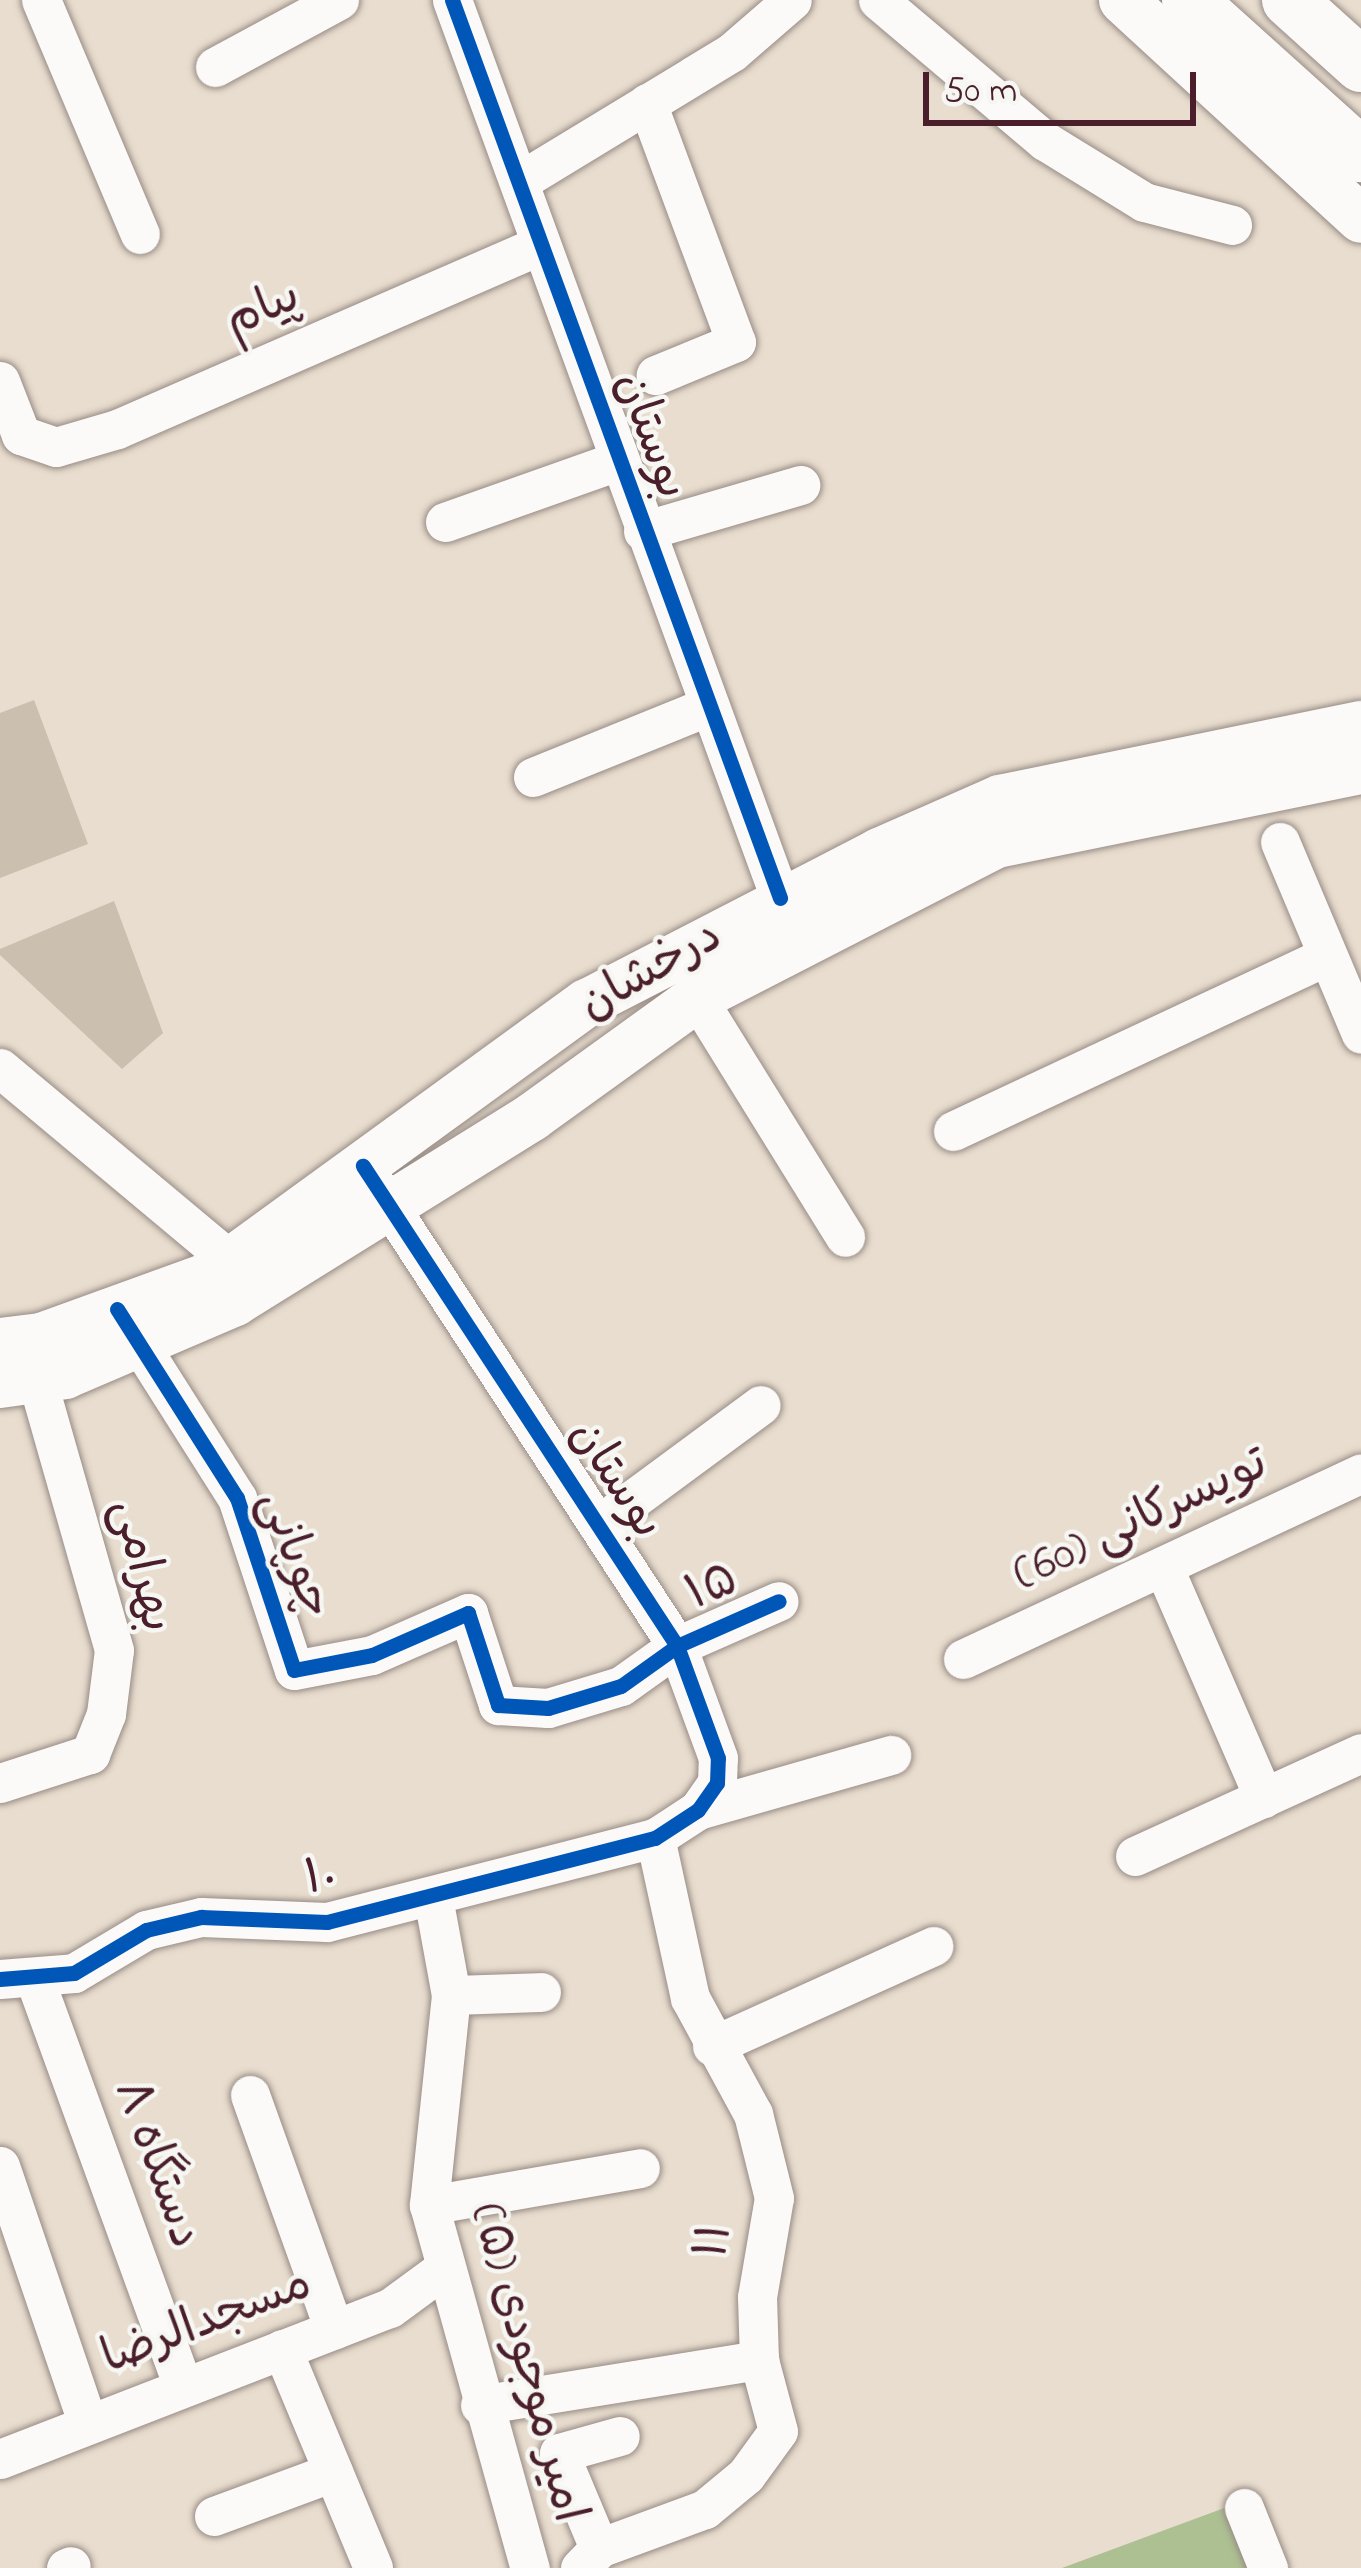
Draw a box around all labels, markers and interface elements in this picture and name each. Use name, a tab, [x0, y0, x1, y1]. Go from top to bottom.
scale bar	[929, 48, 1202, 122]
text: 50 m	[944, 66, 1017, 119]
street label: پیام	[217, 269, 309, 351]
street label: بوستان	[601, 365, 699, 507]
street label: درخشان	[570, 907, 732, 1035]
street label: بوستان	[555, 1409, 675, 1551]
street label: تویسرکانی (60)	[1005, 1436, 1277, 1604]
street label: چوپانی	[244, 1483, 344, 1627]
street label: بهرامی	[98, 1494, 184, 1638]
street label: ۱۵	[677, 1552, 747, 1624]
street label: ۱۰	[302, 1849, 340, 1909]
street label: ۸ دستگاه	[100, 2072, 214, 2256]
street label: امیر موجودی (۵)	[457, 2197, 597, 2529]
street label: ۱۱	[684, 2219, 746, 2263]
street label: مسجدالرضا	[94, 2256, 320, 2388]

